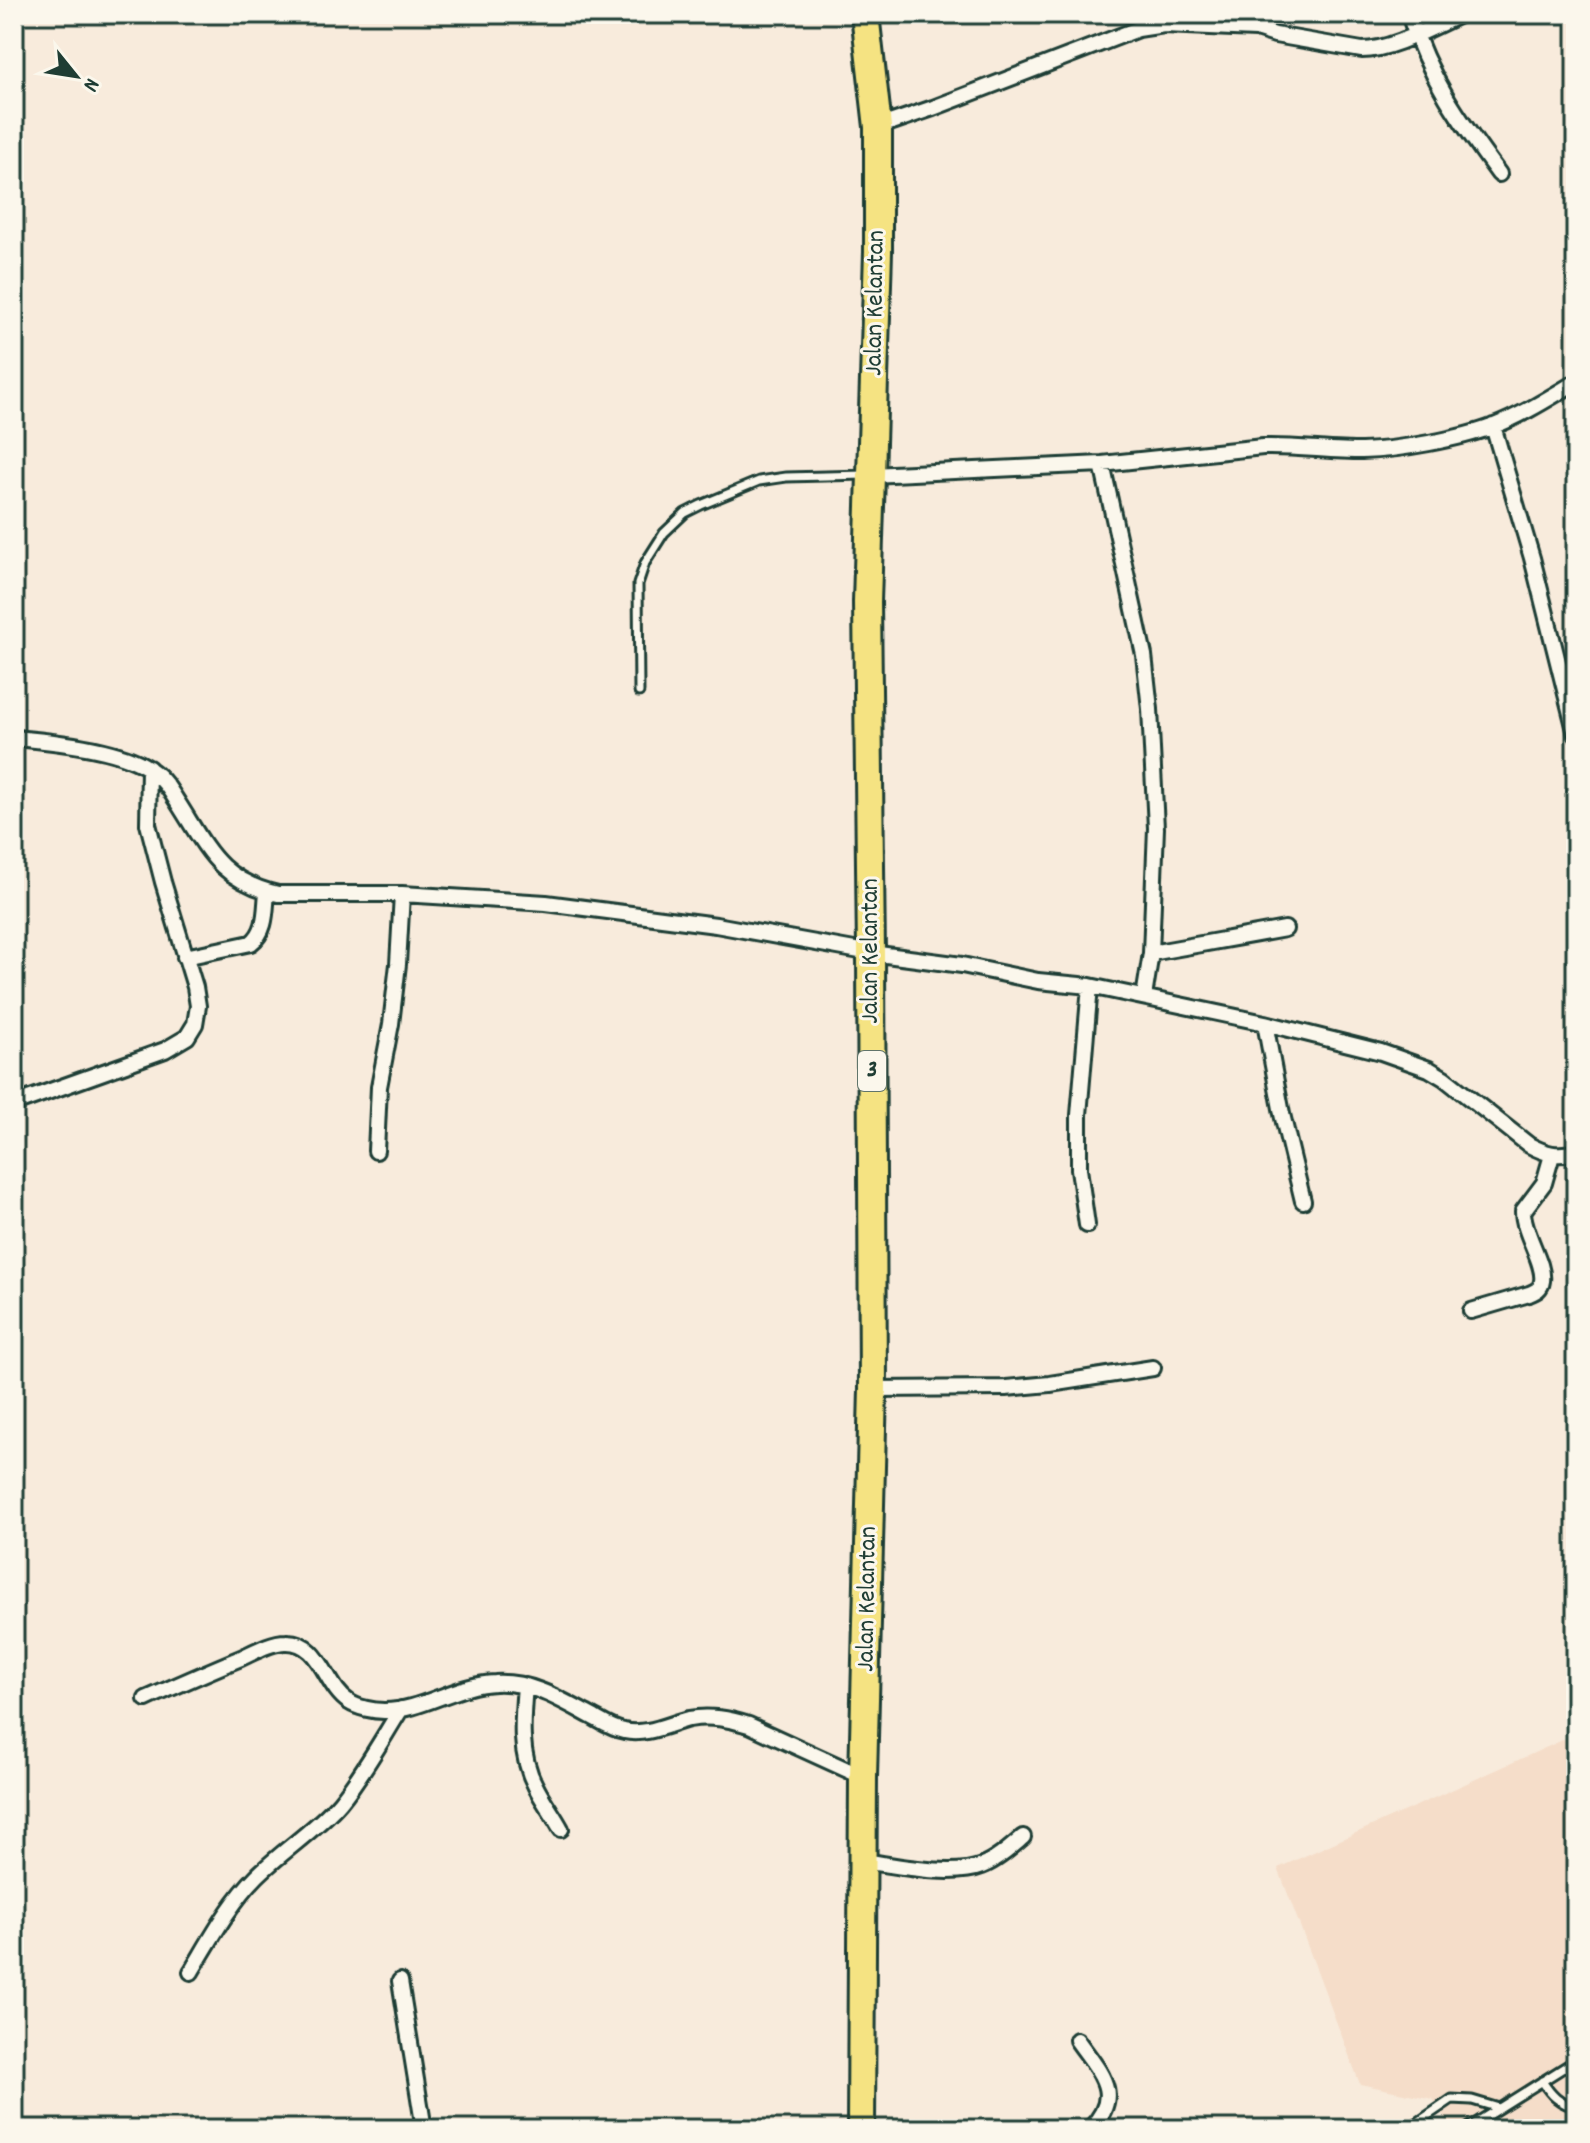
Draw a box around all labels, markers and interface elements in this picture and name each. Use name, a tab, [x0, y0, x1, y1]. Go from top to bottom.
north arrow	[36, 36, 116, 116]
text: N	[74, 72, 106, 97]
street label: Jalan Kelantan	[856, 230, 896, 376]
street label: Jalan Kelantan	[853, 878, 890, 1024]
road number: 3	[858, 1051, 886, 1091]
street label: Jalan Kelantan	[848, 1526, 888, 1672]

